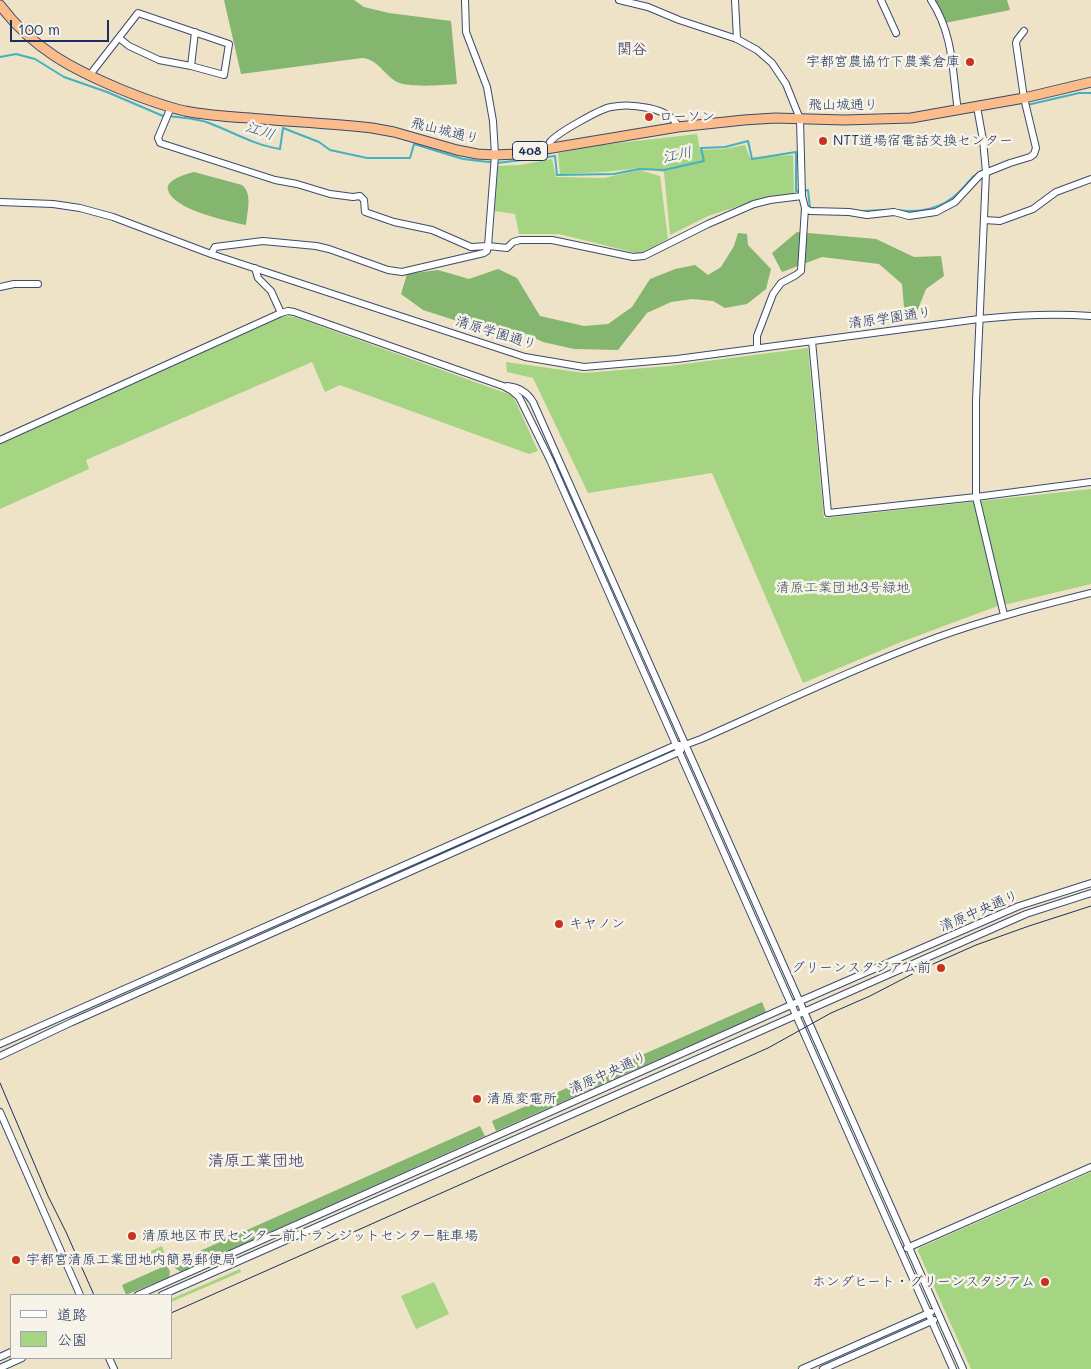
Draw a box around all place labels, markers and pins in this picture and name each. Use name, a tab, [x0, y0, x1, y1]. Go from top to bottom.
place label: 宇都宮農協竹下農業倉庫	[806, 54, 960, 70]
marker: 宇都宮農協竹下農業倉庫	[964, 56, 976, 68]
place label: ローソン	[659, 109, 715, 125]
marker: ローソン	[643, 111, 655, 123]
place label: NTT道場宿電話交換センター	[833, 133, 1013, 149]
marker: NTT道場宿電話交換センター	[817, 135, 829, 147]
place label: キヤノン	[569, 916, 625, 932]
marker: キヤノン	[553, 918, 565, 930]
place label: グリーンスタジアム前	[791, 960, 931, 976]
marker: グリーンスタジアム前	[935, 962, 947, 974]
place label: 清原変電所	[487, 1091, 557, 1107]
marker: 清原変電所	[471, 1093, 483, 1105]
place label: 清原地区市民センター前トランジットセンター駐車場	[142, 1228, 478, 1244]
marker: 清原地区市民センター前トランジットセンター駐車場	[126, 1230, 138, 1242]
place label: 宇都宮清原工業団地内簡易郵便局	[26, 1252, 236, 1268]
marker: 宇都宮清原工業団地内簡易郵便局	[10, 1254, 22, 1266]
place label: ホンダヒート・グリーンスタジアム	[812, 1274, 1035, 1290]
marker: ホンダヒート・グリーンスタジアム	[1039, 1276, 1051, 1288]

